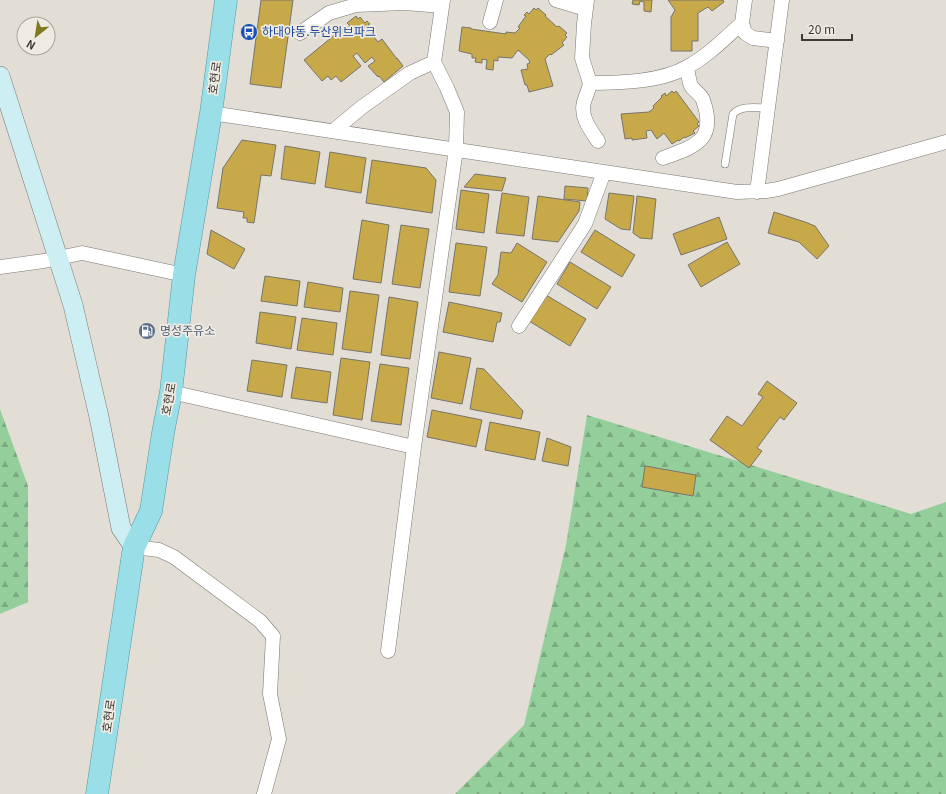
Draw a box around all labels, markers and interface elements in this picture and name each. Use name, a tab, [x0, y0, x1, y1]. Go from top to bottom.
north arrow	[16, 16, 56, 56]
scale bar	[802, 16, 852, 42]
text: 20 m	[808, 20, 835, 37]
bus stop icon: 하대야동.두산위브파크	[239, 22, 259, 42]
place label: 하대야동.두산위브파크	[262, 22, 376, 39]
text: N	[23, 37, 38, 55]
street label: 호현로	[203, 60, 224, 95]
fuel station icon: 명성주유소	[137, 321, 157, 341]
place label: 명성주유소	[160, 321, 215, 338]
street label: 호현로	[156, 381, 179, 417]
street label: 호현로	[97, 698, 118, 733]

